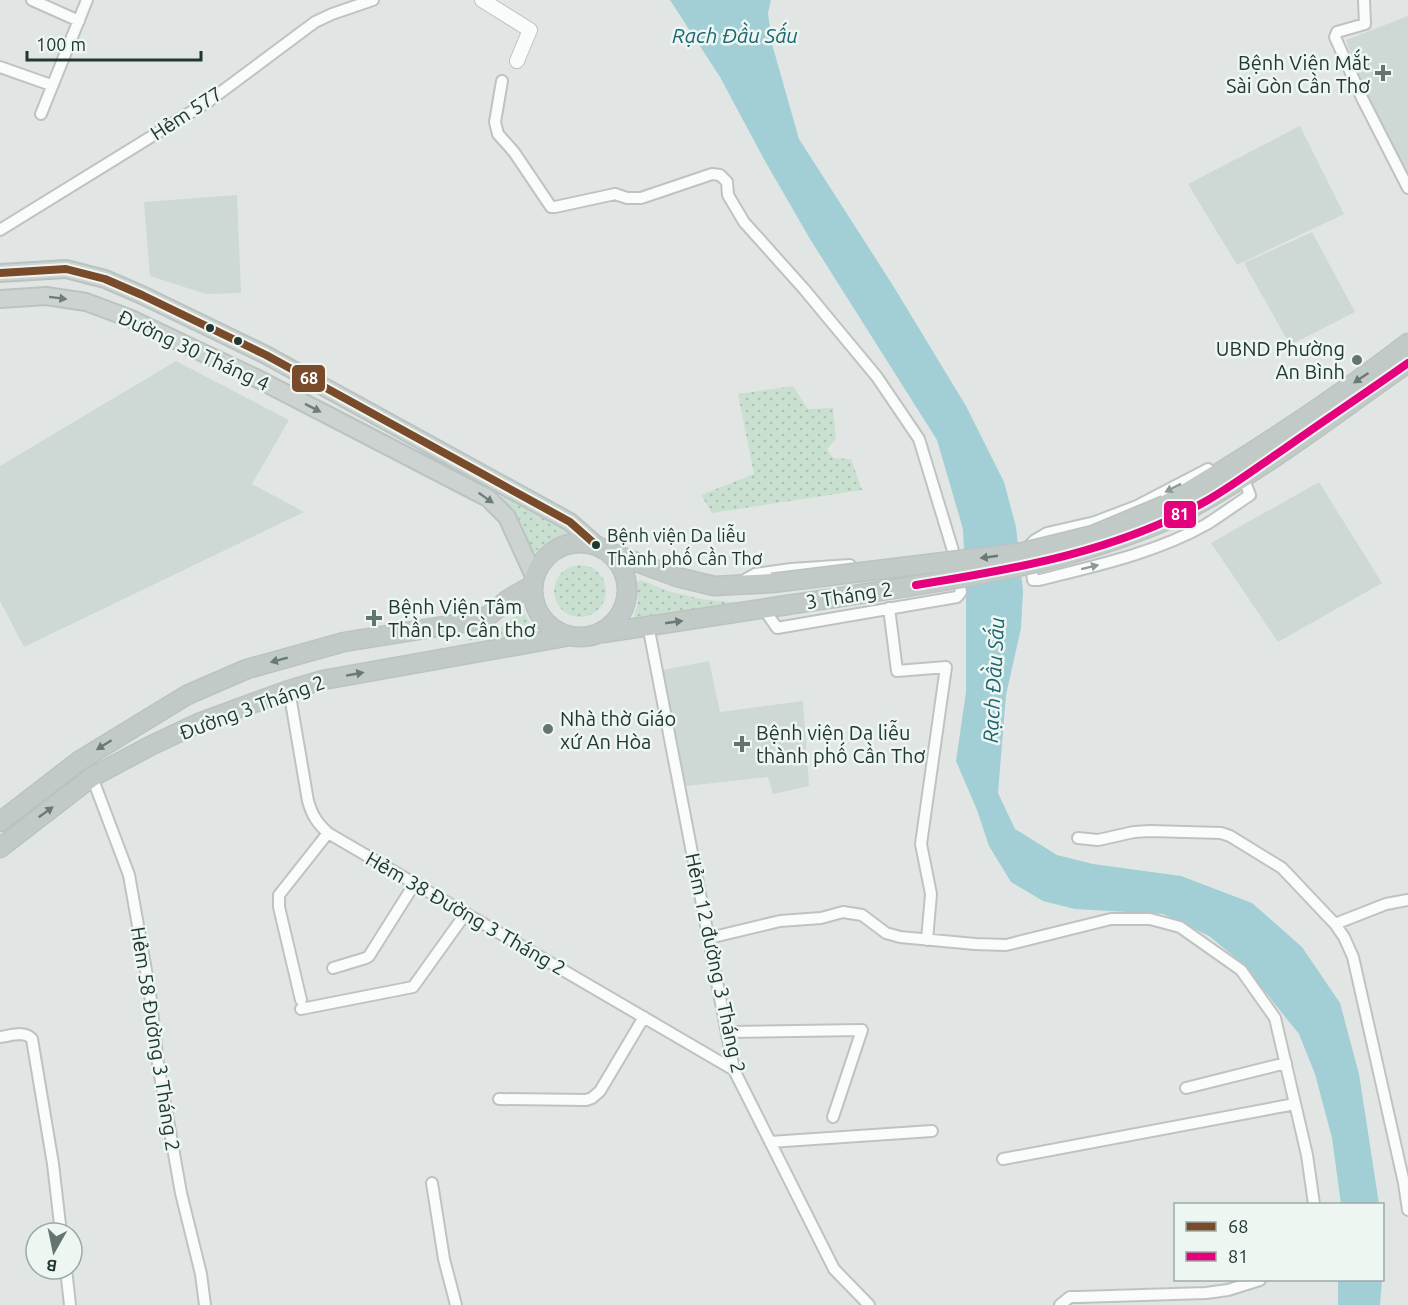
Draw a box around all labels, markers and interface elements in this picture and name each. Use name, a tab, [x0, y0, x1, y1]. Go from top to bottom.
water label: Rạch Đầu Sấu	[672, 21, 798, 47]
scale bar	[27, 24, 201, 62]
text: 100 m	[36, 34, 86, 54]
place label: Bệnh Viện Mắt Sài Gòn Cần Thơ	[1226, 48, 1370, 97]
marker: Bệnh Viện Mắt Sài Gòn Cần Thơ	[1374, 64, 1392, 82]
street label: Hẻm 577	[146, 81, 226, 145]
one-way arrow	[49, 293, 68, 303]
street label: Đường 30 Tháng 4	[115, 305, 273, 395]
unlabelled marker	[204, 322, 216, 334]
unlabelled marker	[232, 335, 244, 347]
place label: UBND Phường An Bình	[1216, 337, 1345, 383]
marker: UBND Phường An Bình	[1350, 353, 1364, 367]
line badge: 68	[291, 364, 326, 393]
text: 68	[300, 369, 318, 387]
one-way arrow	[1353, 373, 1369, 384]
one-way arrow	[305, 403, 322, 412]
one-way arrow	[1165, 483, 1182, 493]
one-way arrow	[477, 492, 493, 504]
line badge: 81	[1163, 500, 1197, 529]
text: 81	[1171, 505, 1189, 523]
place label: Bệnh viện Da liễu Thành phố Cần Thơ	[607, 523, 763, 568]
marker: Bệnh viện Da liễu Thành phố Cần Thơ	[590, 539, 602, 551]
one-way arrow	[980, 552, 999, 561]
one-way arrow	[1081, 562, 1099, 572]
street label: 3 Tháng 2	[804, 577, 894, 613]
place label: Bệnh Viện Tâm Thần tp. Cần thơ	[388, 595, 536, 641]
marker: Bệnh Viện Tâm Thần tp. Cần thơ	[365, 609, 383, 627]
water label: Rạch Đầu Sấu	[976, 616, 1008, 743]
one-way arrow	[665, 617, 684, 626]
one-way arrow	[270, 656, 288, 665]
one-way arrow	[346, 669, 365, 678]
street label: Đường 3 Tháng 2	[176, 670, 328, 744]
place label: Nhà thờ Giáo xứ An Hòa	[560, 707, 676, 753]
place label: Bệnh viện Da liễu thành phố Cần Thơ	[756, 719, 925, 767]
marker: Nhà thờ Giáo xứ An Hòa	[541, 722, 555, 736]
marker: Bệnh viện Da liễu thành phố Cần Thơ	[733, 735, 751, 753]
one-way arrow	[96, 739, 112, 750]
one-way arrow	[37, 806, 53, 818]
street label: Hẻm 38 Đường 3 Tháng 2	[362, 846, 570, 980]
street label: Hẻm 12 đường 3 Tháng 2	[681, 851, 751, 1075]
street label: Hẻm 58 Đường 3 Tháng 2	[127, 925, 185, 1153]
legend	[1174, 1203, 1384, 1281]
text: 68	[1228, 1216, 1248, 1236]
north arrow	[24, 1221, 84, 1281]
text: 81	[1228, 1246, 1248, 1266]
text: B	[45, 1256, 58, 1276]

